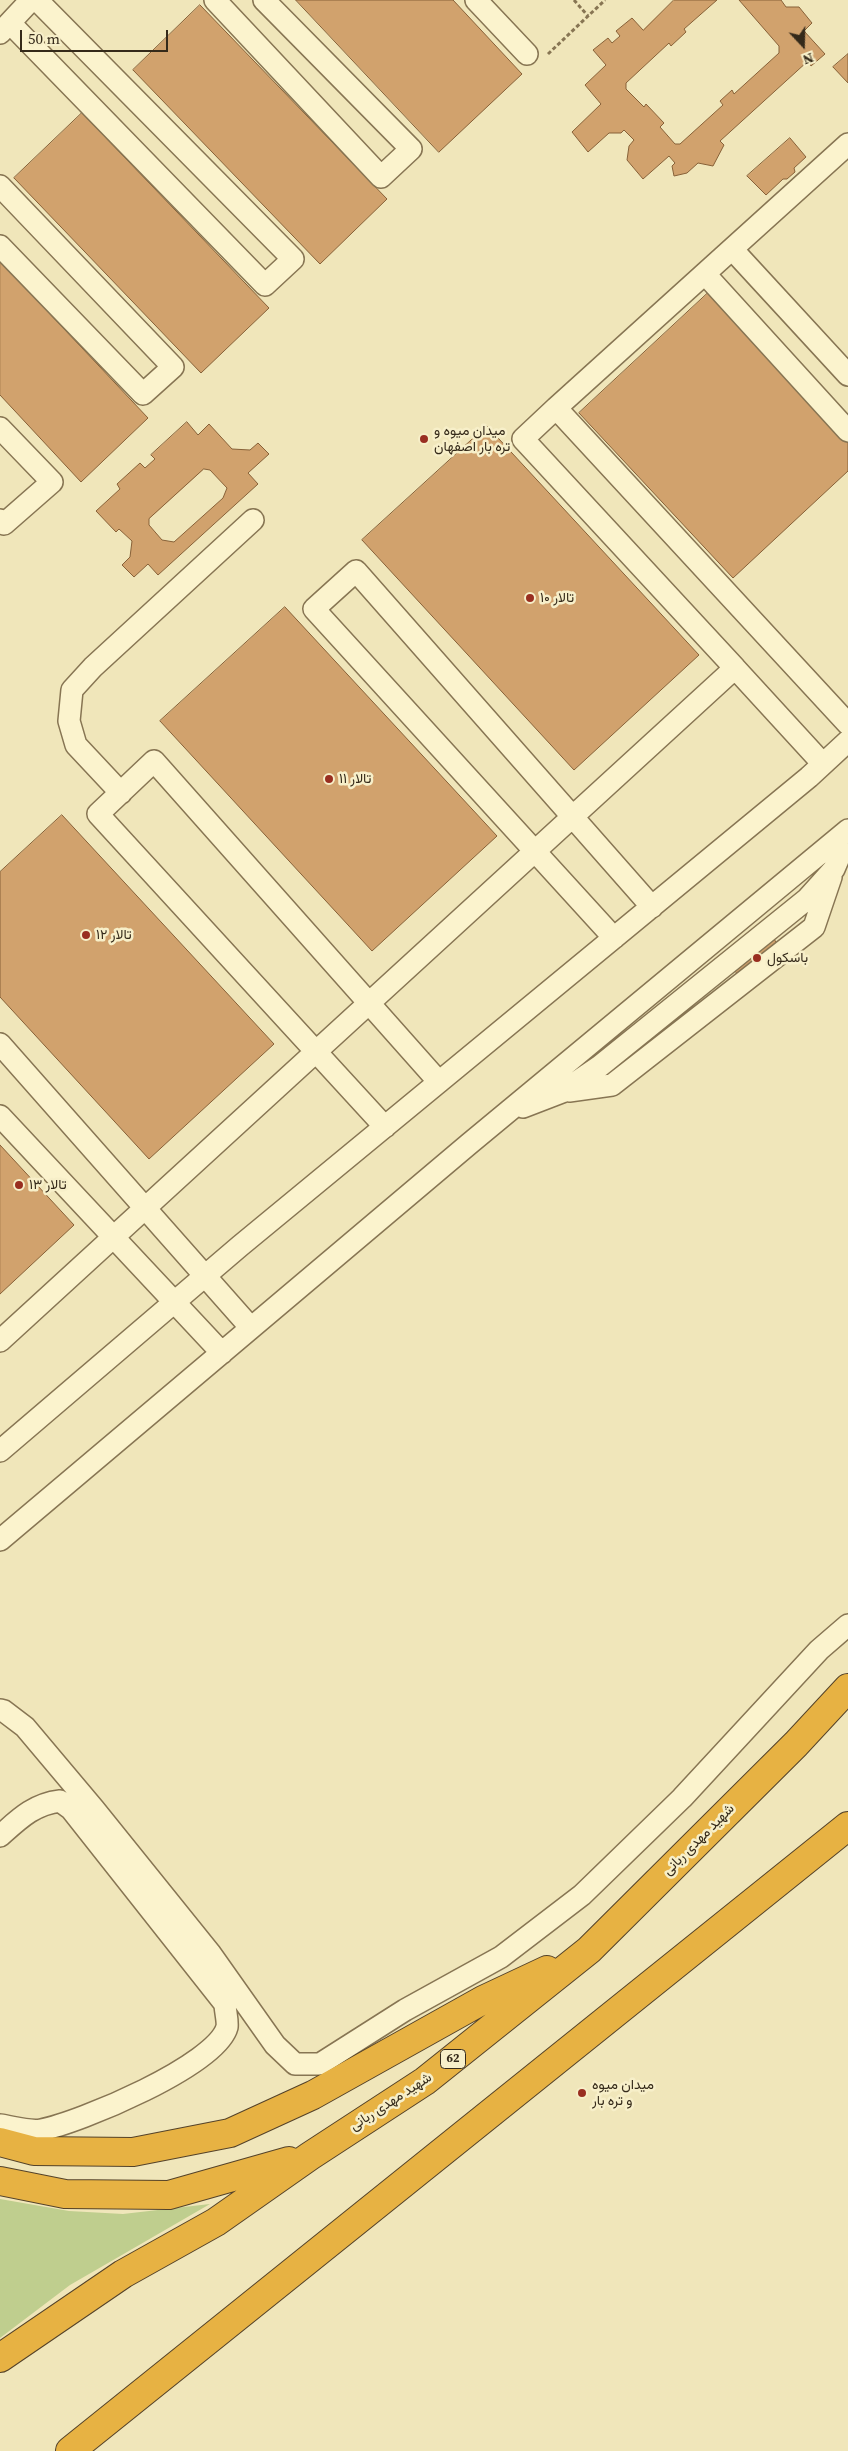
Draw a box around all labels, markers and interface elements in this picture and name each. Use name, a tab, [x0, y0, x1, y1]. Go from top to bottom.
scale bar	[22, 20, 170, 52]
north arrow	[778, 20, 828, 70]
text: 50 m	[28, 28, 60, 49]
text: N	[800, 48, 817, 70]
place label: میدان میوه و تره بار اصفهان	[434, 423, 510, 456]
marker: میدان میوه و تره بار اصفهان	[418, 433, 430, 445]
place label: تالار ۱۰	[540, 590, 574, 606]
marker: تالار ۱۰	[524, 592, 536, 604]
place label: تالار ۱۱	[339, 771, 371, 787]
marker: تالار ۱۱	[323, 773, 335, 785]
place label: تالار ۱۲	[96, 927, 132, 943]
marker: تالار ۱۲	[80, 929, 92, 941]
place label: باسكول	[767, 950, 808, 966]
marker: باسكول	[751, 952, 763, 964]
place label: تالار ۱۳	[29, 1177, 67, 1193]
marker: تالار ۱۳	[13, 1179, 25, 1191]
street label: شهید مهدی ربانی	[660, 1801, 738, 1879]
road number: 62	[440, 2050, 466, 2068]
street label: شهید مهدی ربانی	[347, 2069, 435, 2135]
place label: میدان میوه و تره بار	[592, 2077, 654, 2110]
marker: میدان میوه و تره بار	[576, 2087, 588, 2099]

